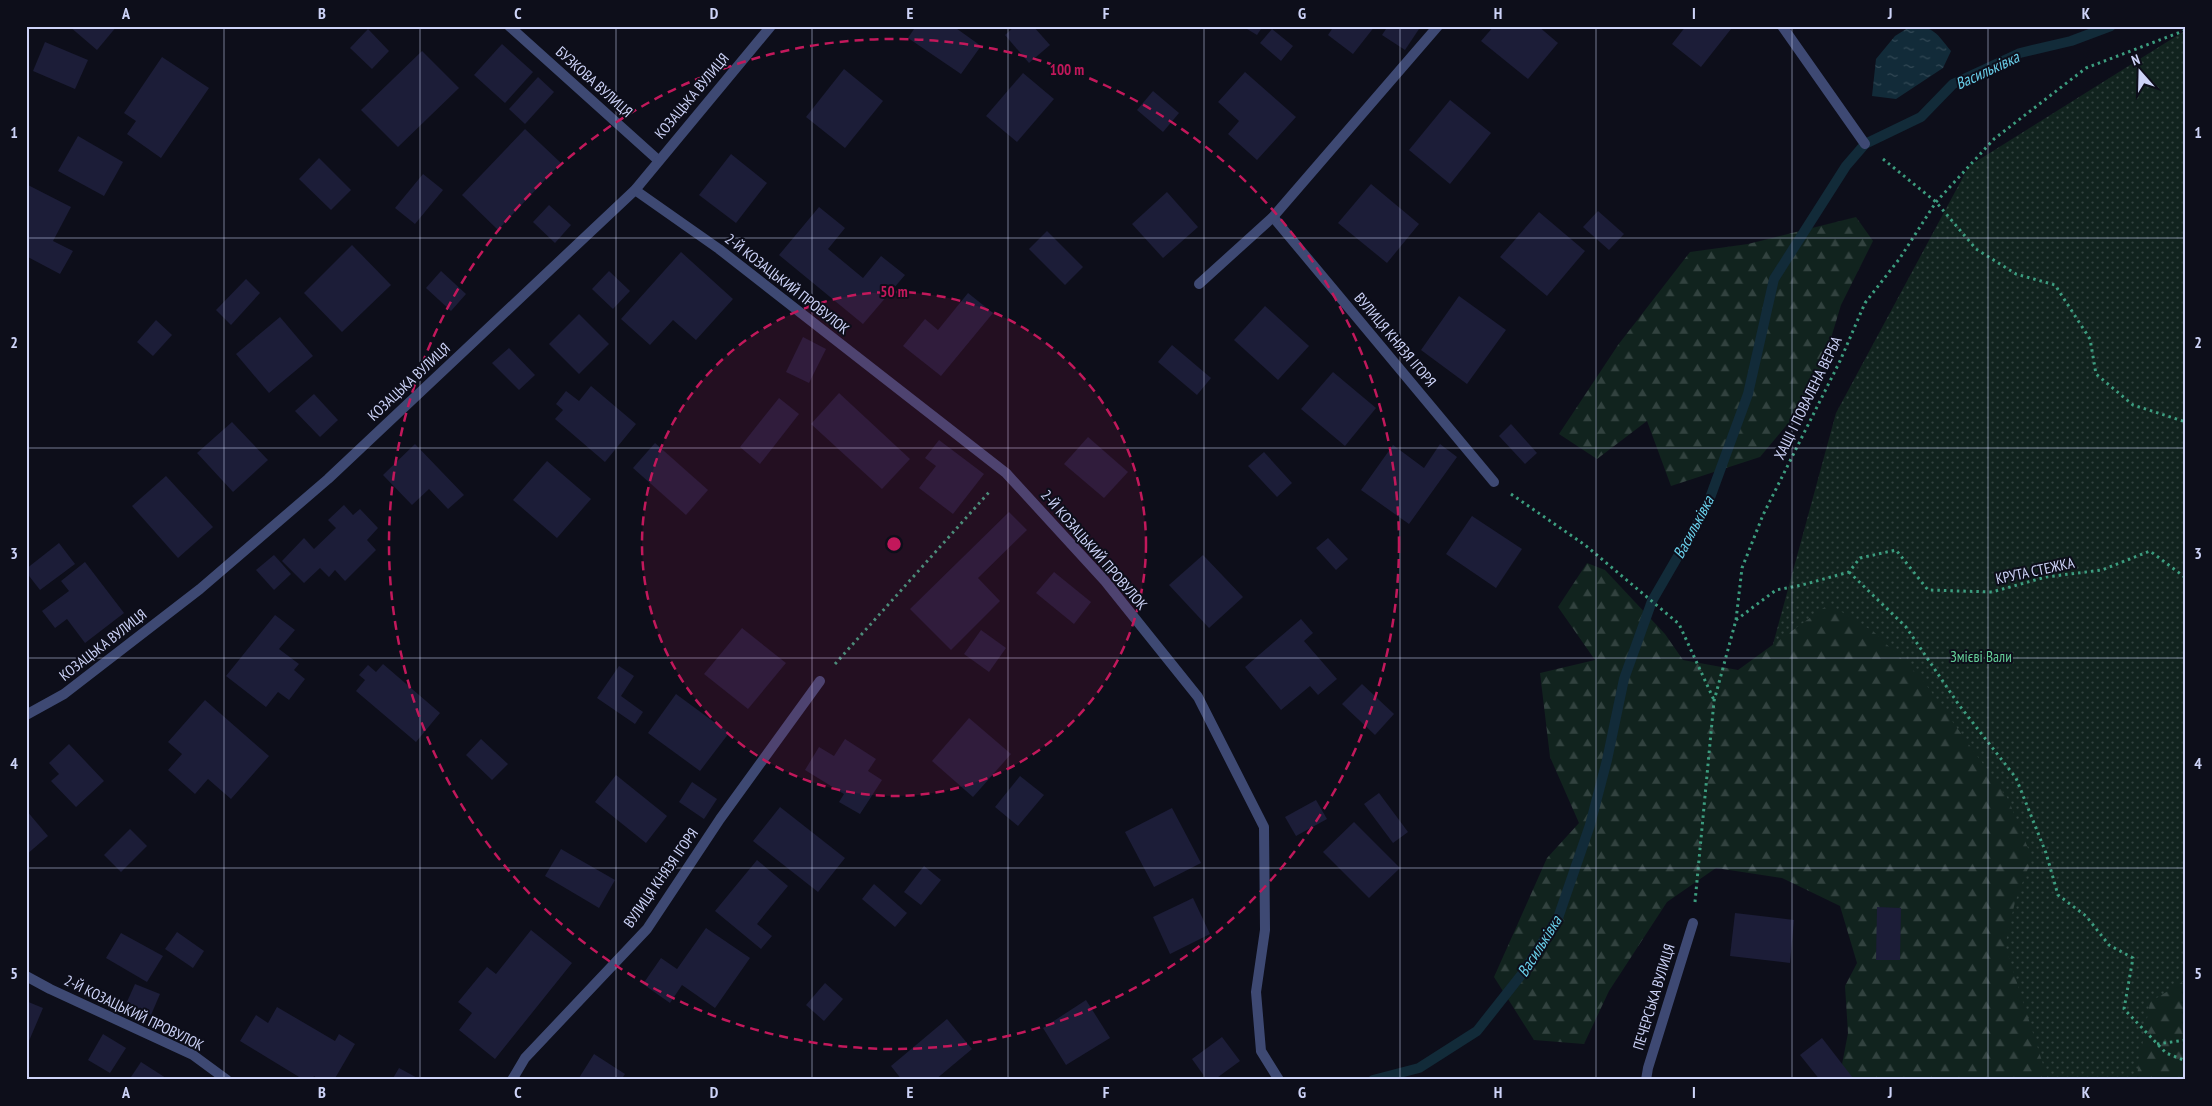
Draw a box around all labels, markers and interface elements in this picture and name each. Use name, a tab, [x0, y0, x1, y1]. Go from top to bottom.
text: A	[121, 3, 131, 23]
text: B	[318, 3, 326, 23]
text: C	[514, 3, 522, 23]
text: D	[710, 3, 719, 23]
text: E	[907, 3, 914, 23]
text: F	[1103, 3, 1110, 23]
text: G	[1298, 3, 1306, 23]
text: H	[1494, 3, 1502, 23]
text: I	[1692, 3, 1696, 23]
text: J	[1887, 3, 1892, 23]
text: K	[2082, 3, 2091, 23]
street label: БУЗКОВА ВУЛИЦЯ	[552, 42, 637, 121]
water label: Васильківка	[1952, 46, 2023, 93]
north arrow	[2114, 48, 2164, 98]
street label: КОЗАЦЬКА ВУЛИЦЯ	[650, 49, 733, 142]
text: N	[2129, 50, 2142, 70]
text: 100 m	[1050, 60, 1084, 79]
text: 1	[10, 122, 18, 142]
text: 1	[2194, 122, 2202, 142]
street label: 2-Й КОЗАЦЬКИЙ ПРОВУЛОК	[721, 229, 854, 339]
text: 50 m	[880, 282, 908, 301]
street label: ВУЛИЦЯ КНЯЗЯ ІГОРЯ	[1350, 289, 1440, 391]
text: 2	[10, 332, 18, 352]
street label: ХАЩІ І ПОВАЛЕНА ВЕРБА	[1769, 332, 1846, 462]
text: 2	[2194, 332, 2202, 352]
street label: КОЗАЦЬКА ВУЛИЦЯ	[364, 339, 454, 425]
street label: 2-Й КОЗАЦЬКИЙ ПРОВУЛОК	[1037, 486, 1152, 614]
water label: Васильківка	[1668, 491, 1719, 562]
centre of rings	[885, 535, 903, 553]
text: 3	[10, 543, 18, 563]
text: 3	[2194, 543, 2202, 563]
street label: КРУТА СТЕЖКА	[1994, 553, 2077, 588]
street label: КОЗАЦЬКА ВУЛИЦЯ	[55, 605, 150, 685]
park label: Змієві Вали	[1950, 647, 2012, 666]
text: 4	[10, 753, 18, 773]
text: 4	[2194, 753, 2202, 773]
street label: ВУЛИЦЯ КНЯЗЯ ІГОРЯ	[619, 824, 702, 931]
water label: Васильківка	[1513, 911, 1566, 980]
street label: ПЕЧЕРСЬКА ВУЛИЦЯ	[1628, 942, 1679, 1052]
text: 5	[10, 963, 18, 983]
text: 5	[2194, 963, 2202, 983]
street label: 2-Й КОЗАЦЬКИЙ ПРОВУЛОК	[61, 971, 208, 1055]
text: A	[121, 1082, 131, 1102]
text: B	[318, 1082, 326, 1102]
text: C	[514, 1082, 522, 1102]
text: D	[710, 1082, 719, 1102]
text: E	[907, 1082, 914, 1102]
text: F	[1103, 1082, 1110, 1102]
text: G	[1298, 1082, 1306, 1102]
text: H	[1494, 1082, 1502, 1102]
text: I	[1692, 1082, 1696, 1102]
text: J	[1887, 1082, 1892, 1102]
text: K	[2082, 1082, 2091, 1102]

